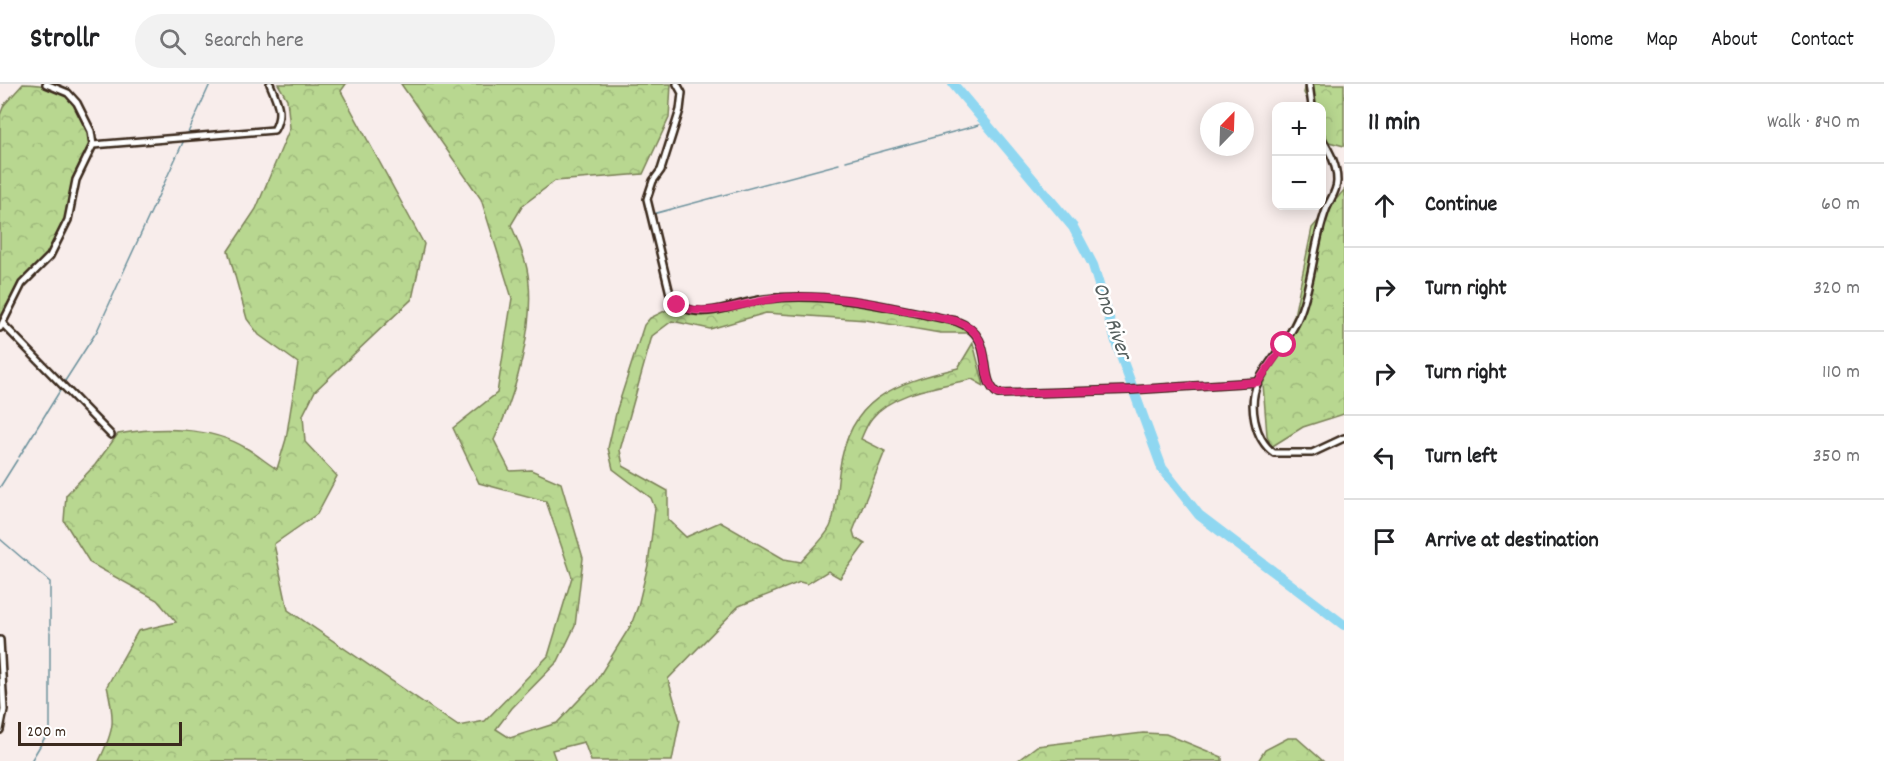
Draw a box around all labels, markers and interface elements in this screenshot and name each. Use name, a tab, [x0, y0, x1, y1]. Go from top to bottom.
search box	[135, 14, 555, 68]
text: Strollr	[30, 21, 99, 61]
icon: search	[156, 25, 189, 58]
text: Search here	[204, 26, 304, 57]
text: Home	[1569, 26, 1613, 56]
text: Map	[1646, 26, 1678, 56]
text: About	[1711, 26, 1758, 56]
text: Contact	[1791, 26, 1854, 56]
north arrow	[1200, 102, 1254, 156]
map controls	[1272, 102, 1326, 210]
button: +	[1272, 102, 1326, 156]
text: 11 min	[1368, 105, 1420, 142]
text: Walk · 840 m	[1767, 109, 1860, 137]
button: −	[1272, 156, 1326, 210]
icon: ahead	[1368, 189, 1401, 222]
text: Continue	[1425, 190, 1497, 221]
text: 60 m	[1821, 191, 1860, 219]
icon: right	[1368, 273, 1401, 306]
text: Turn right	[1425, 274, 1507, 305]
text: 320 m	[1813, 275, 1860, 303]
water label: Ono River	[1083, 278, 1139, 366]
route end	[663, 291, 689, 317]
route start	[1270, 331, 1296, 357]
icon: right	[1368, 357, 1401, 390]
text: Turn right	[1425, 358, 1507, 389]
text: 110 m	[1822, 359, 1860, 387]
icon: left	[1368, 441, 1401, 474]
text: Turn left	[1425, 442, 1497, 473]
text: 350 m	[1813, 443, 1860, 471]
icon: arrive	[1368, 525, 1401, 558]
text: Arrive at destination	[1425, 526, 1599, 557]
scale bar	[18, 719, 182, 746]
text: 200 m	[27, 721, 66, 744]

